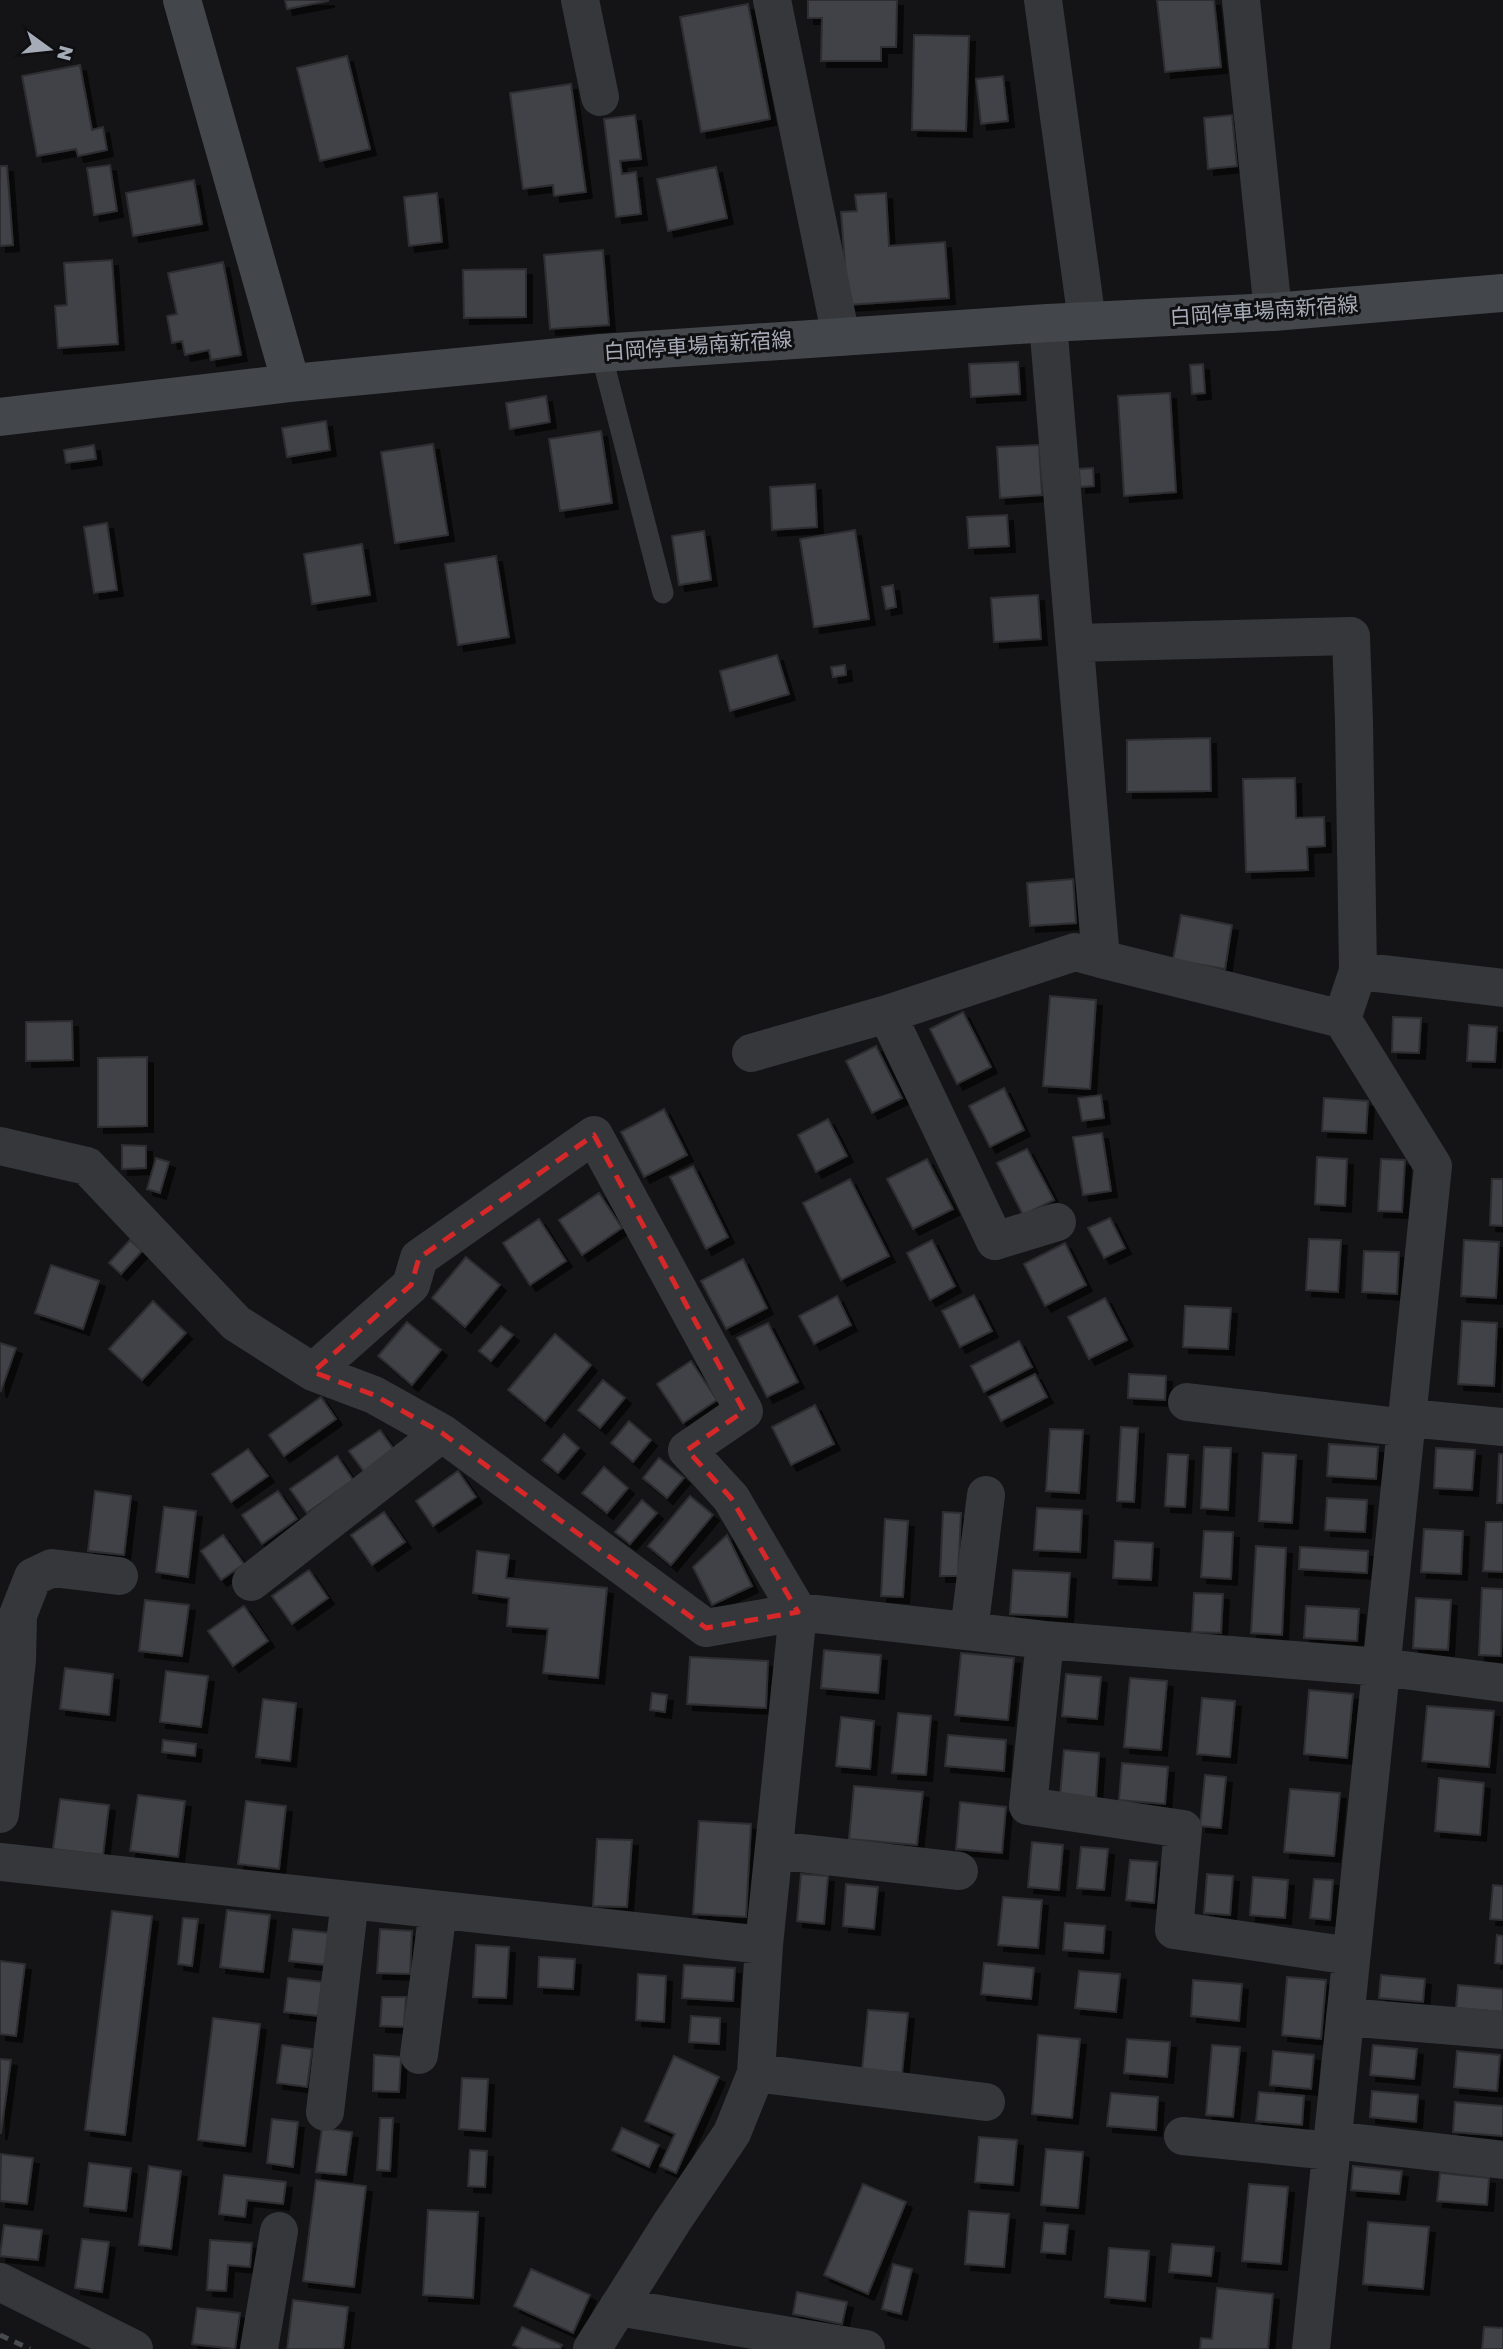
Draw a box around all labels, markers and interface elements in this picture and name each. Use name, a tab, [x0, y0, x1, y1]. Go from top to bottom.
north arrow	[14, 14, 84, 84]
text: N	[53, 44, 79, 63]
street label: 白岡停車場南新宿線	[1169, 290, 1359, 330]
street label: 白岡停車場南新宿線	[603, 325, 793, 365]

